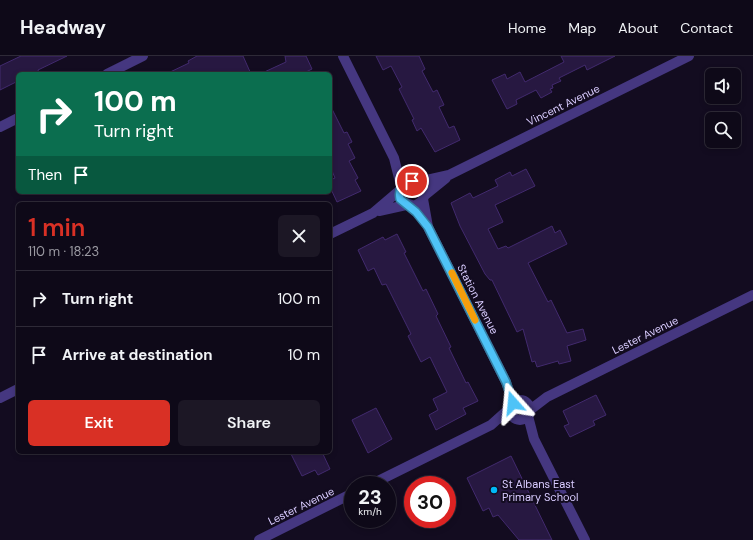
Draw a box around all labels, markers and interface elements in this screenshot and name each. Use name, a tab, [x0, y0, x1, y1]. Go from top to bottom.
text: Headway	[20, 15, 106, 40]
text: Home	[508, 19, 546, 37]
text: Map	[568, 19, 596, 37]
text: About	[618, 19, 658, 37]
text: Contact	[680, 19, 733, 37]
map controls	[705, 68, 741, 148]
button: sound	[705, 68, 741, 104]
street label: Vincent Avenue	[524, 81, 602, 129]
text: 100 m	[94, 83, 177, 120]
icon: right	[28, 88, 80, 140]
button: search	[705, 112, 741, 148]
text: Turn right	[94, 119, 174, 143]
icon: arrive	[70, 164, 92, 186]
pin	[395, 164, 429, 198]
text: Then	[28, 165, 62, 185]
icon: arrive	[401, 170, 423, 192]
text: 1 min	[28, 212, 85, 243]
button: close	[278, 215, 320, 257]
text: 110 m · 18:23	[28, 243, 99, 260]
street label: Station Avenue	[454, 262, 502, 336]
icon: right	[28, 288, 50, 310]
text: Turn right	[62, 289, 133, 309]
text: 100 m	[277, 289, 320, 309]
street label: Lester Avenue	[610, 313, 680, 357]
icon: arrive	[28, 344, 50, 366]
text: Arrive at destination	[62, 345, 213, 365]
text: 10 m	[288, 345, 320, 365]
position arrow	[492, 382, 534, 424]
button: Exit	[28, 400, 170, 446]
button: Share	[178, 400, 320, 446]
speed limit sign: 30	[404, 476, 456, 528]
place label: St Albans East Primary School	[502, 477, 578, 504]
street label: Lester Avenue	[266, 484, 336, 528]
text: 23	[358, 484, 382, 510]
marker: St Albans East Primary School	[489, 485, 499, 495]
text: km/h	[358, 505, 382, 518]

